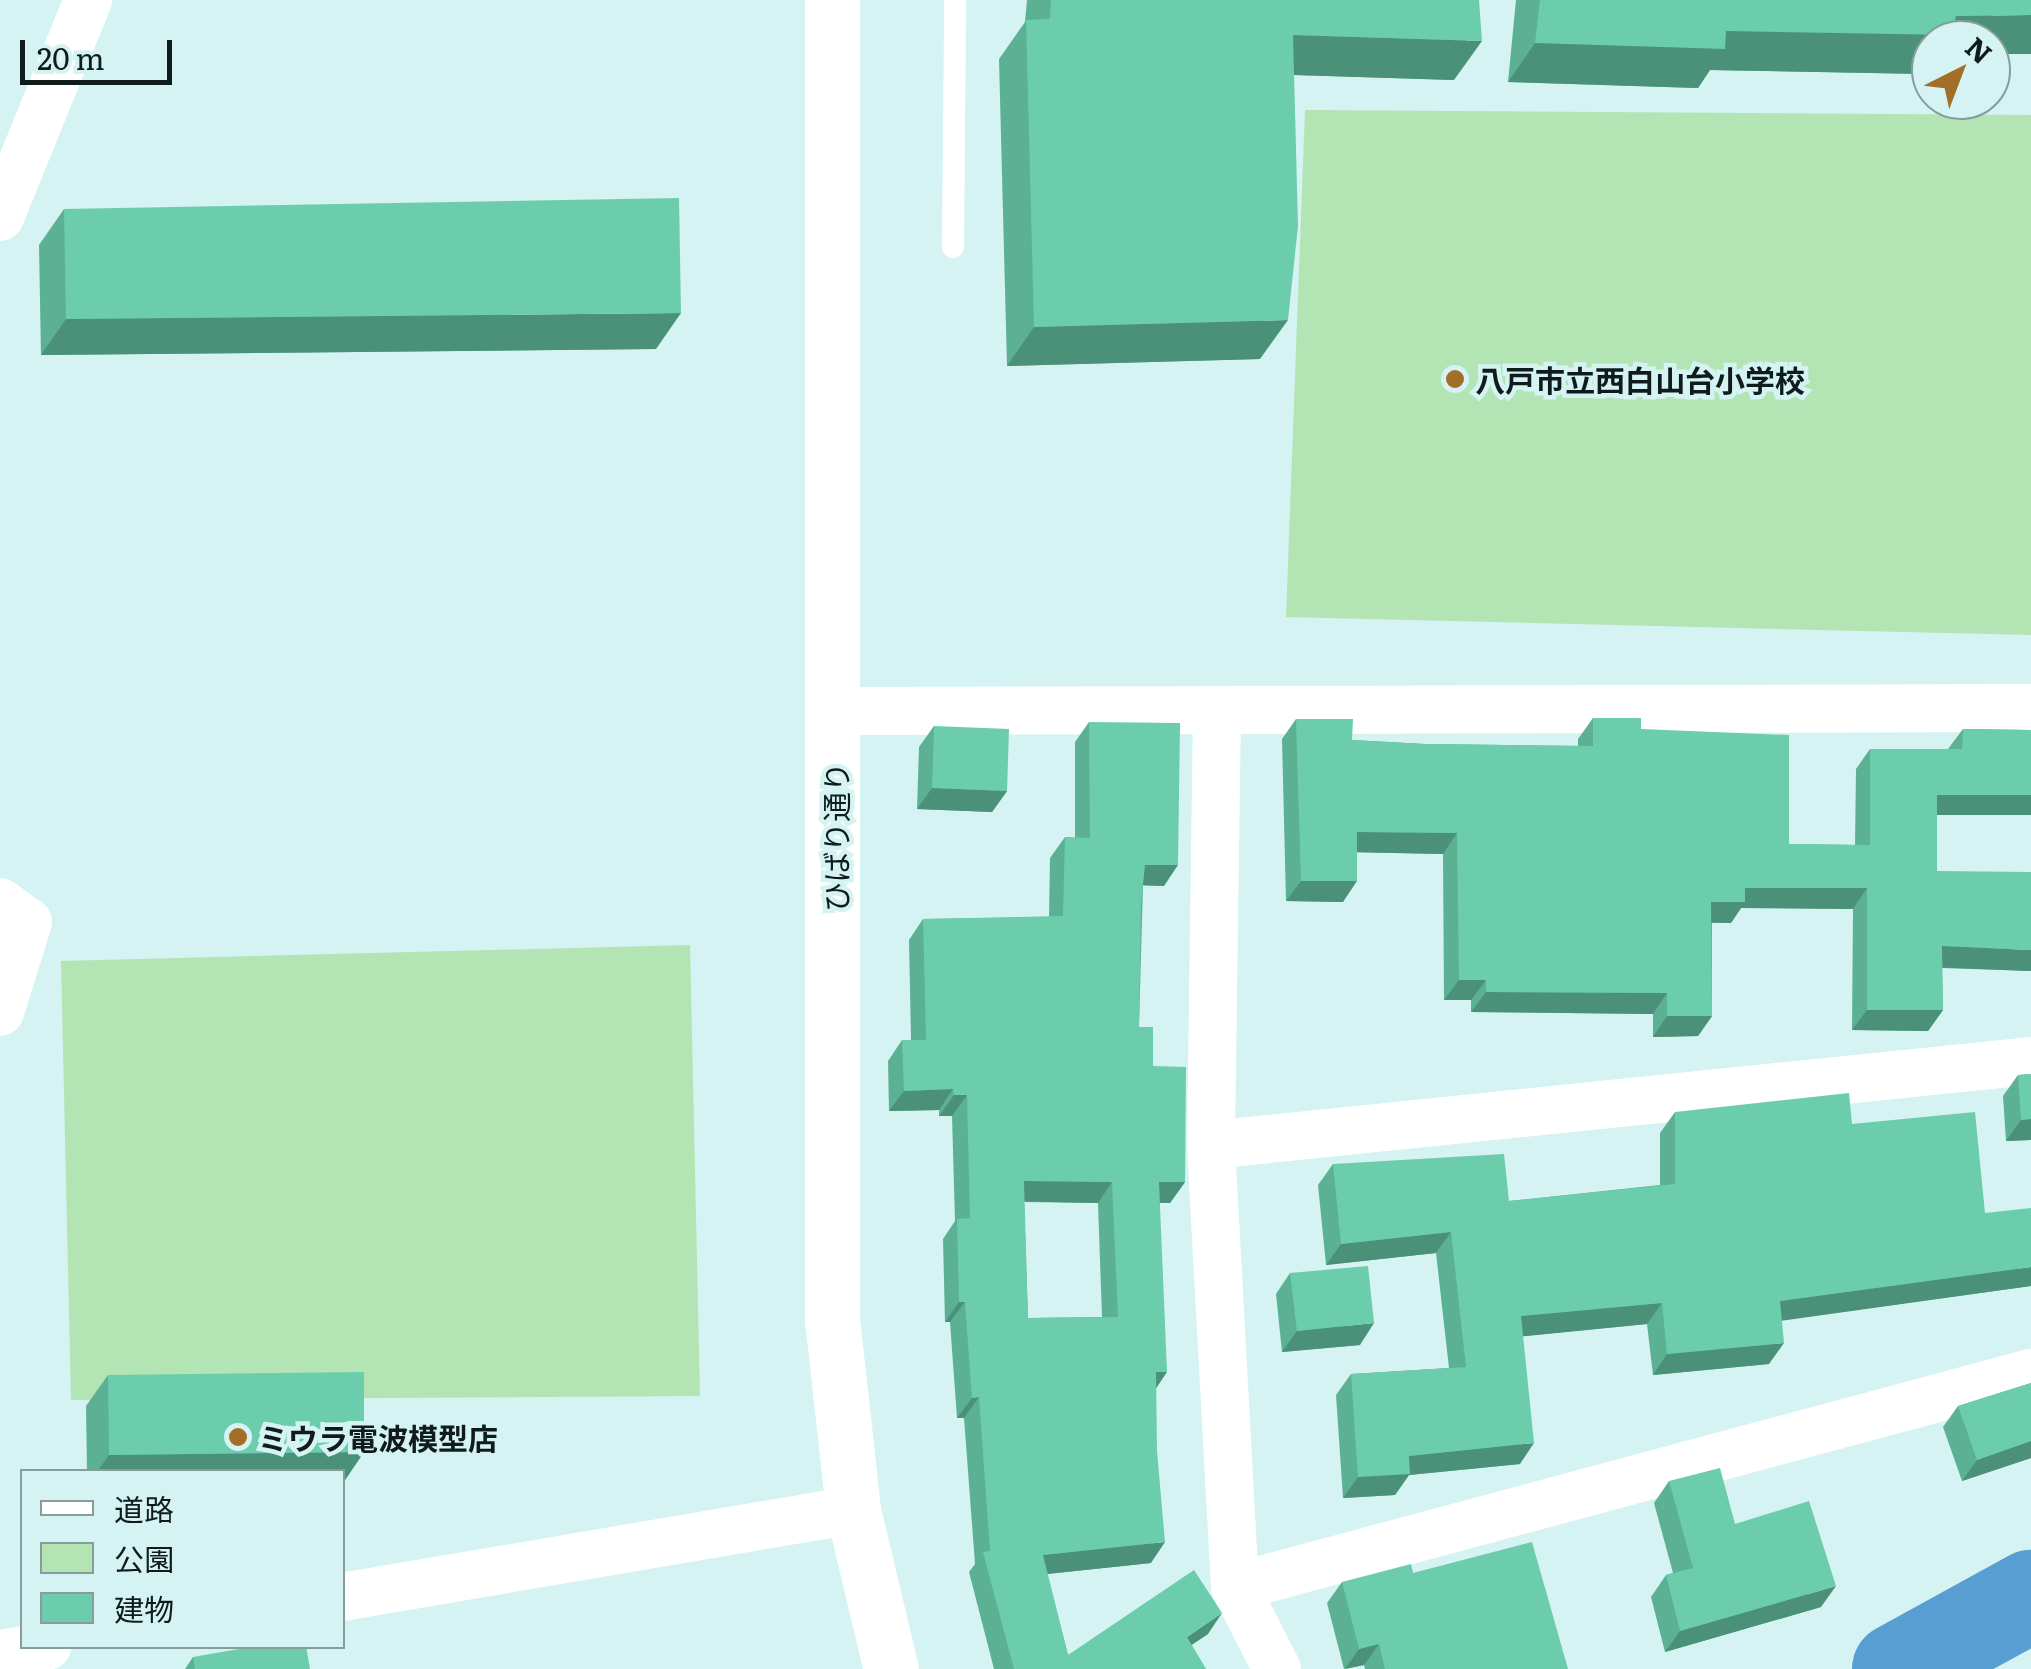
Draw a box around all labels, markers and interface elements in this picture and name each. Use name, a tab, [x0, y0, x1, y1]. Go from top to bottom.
scale bar	[25, 20, 178, 82]
north arrow	[1911, 20, 2011, 120]
text: N	[1957, 26, 2003, 73]
text: 20 m	[37, 35, 105, 79]
place label: 八戸市立西白山台小学校	[1475, 361, 1805, 397]
marker: 八戸市立西白山台小学校	[1444, 368, 1466, 390]
street label: ひばり通り	[817, 762, 853, 912]
place label: ミウラ電波模型店	[258, 1419, 498, 1455]
marker: ミウラ電波模型店	[227, 1426, 249, 1448]
legend	[20, 1469, 345, 1649]
text: 道路	[114, 1486, 174, 1530]
text: 公園	[114, 1536, 174, 1580]
text: 建物	[114, 1586, 174, 1630]

